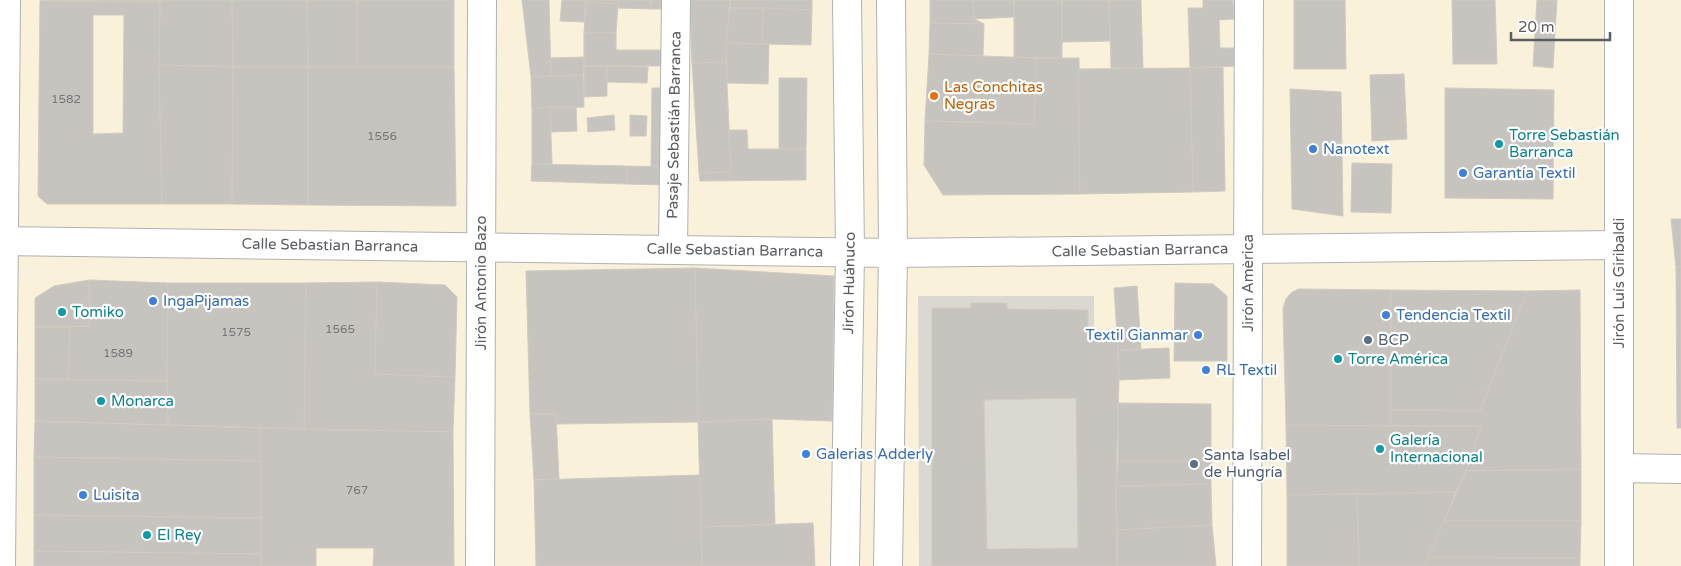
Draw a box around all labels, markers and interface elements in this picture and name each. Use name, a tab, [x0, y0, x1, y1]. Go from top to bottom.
scale bar	[1511, 10, 1610, 42]
text: 20 m	[1518, 18, 1555, 36]
street label: Pasaje Sebastián Barranca	[663, 31, 685, 219]
place label: Las Conchitas Negras	[944, 78, 1043, 113]
marker: Las Conchitas Negras	[928, 90, 940, 102]
house number: 1582	[51, 92, 81, 106]
place label: Torre Sebastián Barranca	[1509, 126, 1620, 161]
house number: 1556	[367, 129, 397, 143]
marker: Torre Sebastián Barranca	[1493, 138, 1505, 150]
place label: Nanotext	[1323, 140, 1390, 158]
marker: Nanotext	[1307, 143, 1319, 155]
place label: Garantía Textil	[1473, 164, 1576, 182]
marker: Garantía Textil	[1457, 167, 1469, 179]
street label: Jirón Antonio Bazo	[472, 216, 490, 350]
street label: Jirón Luís Giribaldi	[1610, 218, 1628, 348]
street label: Jirón Huánuco	[839, 232, 859, 334]
street label: Calle Sebastian Barranca	[241, 234, 419, 256]
street label: Jirón Amèrica	[1239, 234, 1257, 332]
street label: Calle Sebastian Barranca	[646, 239, 824, 261]
street label: Calle Sebastian Barranca	[1051, 239, 1229, 261]
place label: IngaPijamas	[163, 292, 249, 310]
marker: IngaPijamas	[147, 295, 159, 307]
place label: Tomiko	[72, 303, 124, 321]
marker: Tomiko	[56, 306, 68, 318]
place label: Tendencia Textil	[1396, 306, 1511, 324]
marker: Tendencia Textil	[1380, 309, 1392, 321]
house number: 1565	[325, 322, 355, 336]
house number: 1575	[221, 325, 251, 339]
place label: Textil Gianmar	[1086, 326, 1188, 344]
marker: Textil Gianmar	[1192, 329, 1204, 341]
place label: BCP	[1378, 331, 1409, 349]
marker: BCP	[1362, 334, 1374, 346]
house number: 1589	[103, 346, 133, 360]
place label: Torre América	[1348, 350, 1448, 368]
marker: Torre América	[1332, 353, 1344, 365]
place label: RL Textil	[1216, 361, 1277, 379]
marker: RL Textil	[1200, 364, 1212, 376]
place label: Monarca	[111, 392, 174, 410]
marker: Monarca	[95, 395, 107, 407]
place label: Galería Internacional	[1390, 431, 1483, 466]
marker: Galería Internacional	[1374, 443, 1386, 455]
place label: Galerias Adderly	[816, 445, 933, 463]
place label: Santa Isabel de Hungría	[1204, 446, 1290, 481]
marker: Galerias Adderly	[800, 448, 812, 460]
marker: Santa Isabel de Hungría	[1188, 458, 1200, 470]
house number: 767	[346, 483, 368, 497]
place label: Luisita	[93, 486, 140, 504]
marker: Luisita	[77, 489, 89, 501]
place label: El Rey	[157, 526, 201, 544]
marker: El Rey	[141, 529, 153, 541]

